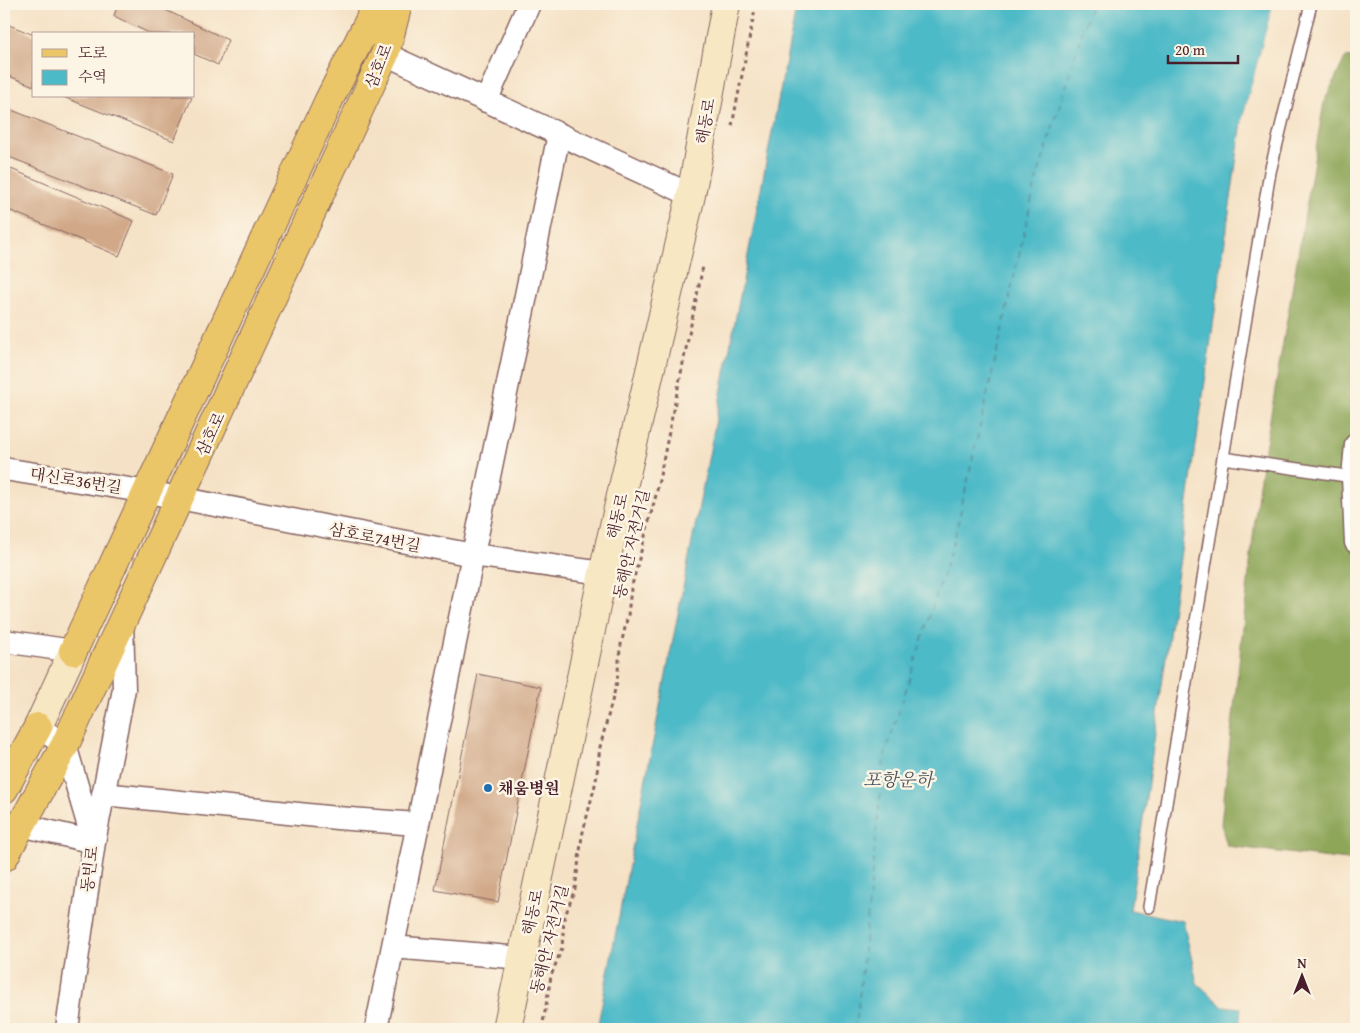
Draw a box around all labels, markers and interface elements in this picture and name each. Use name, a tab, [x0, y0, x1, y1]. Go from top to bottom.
legend	[32, 32, 195, 98]
scale bar	[1168, 32, 1238, 64]
text: 20 m	[1175, 39, 1206, 60]
street label: 삼호로	[358, 40, 398, 92]
text: 도로	[78, 42, 107, 63]
text: 수역	[78, 66, 107, 87]
street label: 해동로	[689, 96, 721, 146]
street label: 삼호로	[189, 407, 231, 460]
street label: 대신로36번길	[28, 461, 124, 499]
street label: 동해안 자전거길	[607, 487, 655, 601]
street label: 해동로	[600, 490, 634, 541]
street label: 삼호로74번길	[327, 516, 423, 558]
water label: 포항운하	[863, 766, 935, 793]
place label: 채움병원	[498, 776, 560, 800]
marker: 채움병원	[482, 782, 494, 794]
street label: 동빈로	[74, 844, 104, 893]
street label: 동해안 자전거길	[524, 882, 574, 996]
street label: 해동로	[515, 886, 549, 937]
north arrow	[1278, 950, 1328, 1000]
text: N	[1297, 953, 1307, 973]

